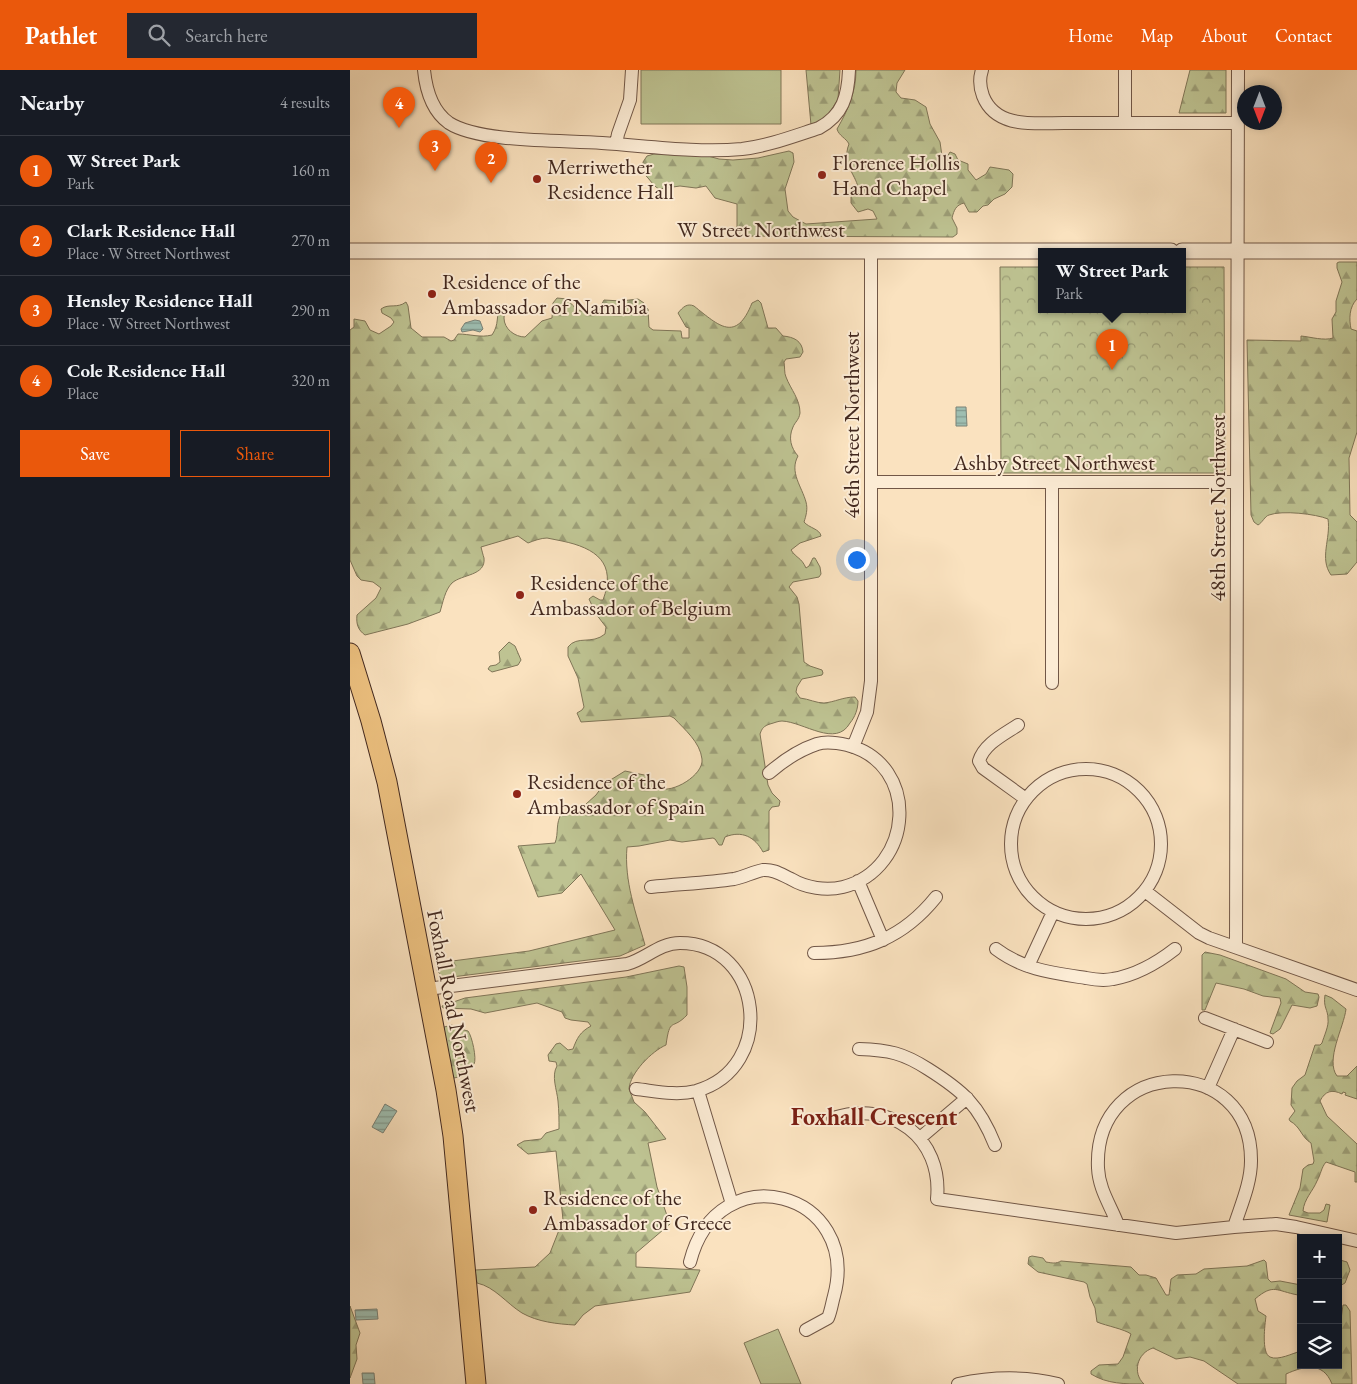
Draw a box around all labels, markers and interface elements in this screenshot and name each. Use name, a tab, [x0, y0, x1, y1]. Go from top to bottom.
search box	[127, 13, 477, 58]
text: Pathlet	[25, 20, 97, 51]
icon: search	[145, 21, 173, 49]
text: Search here	[185, 23, 268, 48]
text: Home	[1068, 24, 1113, 47]
text: Map	[1141, 24, 1173, 47]
text: About	[1201, 24, 1247, 47]
text: Contact	[1275, 24, 1332, 47]
north arrow	[1237, 85, 1282, 130]
pin: 4	[383, 87, 415, 128]
text: Nearby	[20, 89, 84, 116]
text: 4 results	[280, 92, 330, 113]
pin: 3	[419, 130, 451, 171]
pin: 2	[475, 142, 507, 183]
text: W Street Park	[67, 148, 180, 173]
place label: Florence Hollis Hand Chapel	[832, 148, 960, 202]
place label: Merriwether Residence Hall	[547, 152, 674, 206]
text: 1	[32, 160, 40, 181]
text: 160 m	[291, 160, 330, 181]
marker: Florence Hollis Hand Chapel	[816, 169, 828, 181]
text: Park	[67, 173, 94, 194]
marker: Merriwether Residence Hall	[531, 173, 543, 185]
street label: W Street Northwest	[677, 215, 845, 244]
text: Clark Residence Hall	[67, 218, 235, 243]
text: 2	[32, 230, 40, 251]
text: 270 m	[291, 230, 330, 251]
text: Place · W Street Northwest	[67, 243, 230, 264]
popup	[1038, 248, 1186, 313]
text: W Street Park	[1055, 258, 1169, 283]
place label: Residence of the Ambassador of Namibia	[441, 267, 647, 321]
text: Park	[1055, 283, 1083, 304]
text: Hensley Residence Hall	[67, 288, 253, 313]
marker: Residence of the Ambassador of Namibia	[426, 288, 438, 300]
text: 3	[32, 300, 40, 321]
text: 290 m	[291, 300, 330, 321]
text: Place · W Street Northwest	[67, 313, 230, 334]
pin: 1	[1096, 329, 1128, 370]
street label: 46th Street Northwest	[837, 331, 866, 518]
text: Cole Residence Hall	[67, 358, 226, 383]
text: 4	[32, 370, 40, 391]
text: 320 m	[291, 370, 330, 391]
text: Place	[67, 383, 99, 404]
street label: 48th Street Northwest	[1203, 414, 1232, 601]
button: Save	[20, 430, 170, 477]
button: Share	[180, 430, 330, 477]
street label: Ashby Street Northwest	[952, 448, 1155, 477]
your location	[844, 547, 870, 573]
place label: Residence of the Ambassador of Belgium	[529, 568, 732, 622]
marker: Residence of the Ambassador of Belgium	[514, 589, 526, 601]
place label: Residence of the Ambassador of Spain	[526, 767, 705, 821]
marker: Residence of the Ambassador of Spain	[511, 788, 523, 800]
street label: Foxhall Road Northwest	[420, 907, 488, 1115]
district label: Foxhall Crescent	[791, 1101, 957, 1132]
place label: Residence of the Ambassador of Greece	[542, 1183, 732, 1237]
marker: Residence of the Ambassador of Greece	[527, 1204, 539, 1216]
map controls	[1297, 1234, 1342, 1369]
button: +	[1297, 1234, 1342, 1279]
button: −	[1297, 1279, 1342, 1324]
button: layers	[1297, 1324, 1342, 1369]

